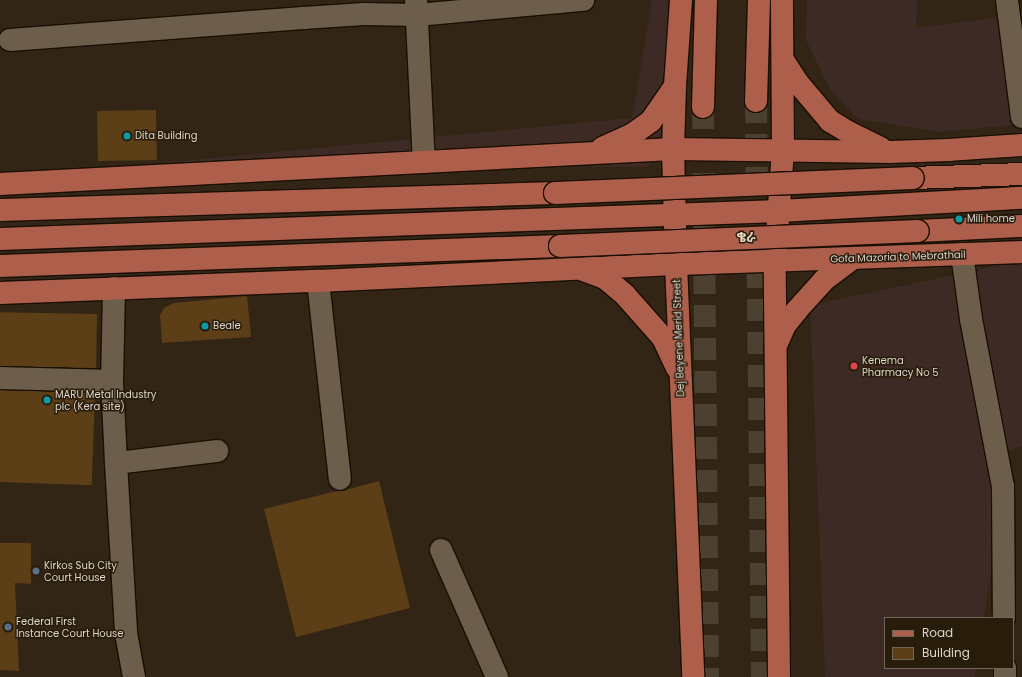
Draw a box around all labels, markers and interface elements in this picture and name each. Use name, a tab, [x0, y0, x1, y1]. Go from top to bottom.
place label: Dita Building	[135, 130, 197, 142]
marker: Dita Building	[122, 131, 132, 141]
place label: Mili home	[967, 213, 1015, 225]
marker: Mili home	[954, 214, 964, 224]
district label: ቄራ	[736, 229, 756, 245]
street label: Gofa Mazoria to Mebrathail	[830, 249, 966, 265]
street label: Dej Beyene Merid Street	[671, 279, 687, 397]
place label: Beale	[213, 320, 241, 332]
marker: Beale	[200, 321, 210, 331]
place label: Kenema Pharmacy No 5	[862, 354, 938, 378]
marker: Kenema Pharmacy No 5	[849, 361, 859, 371]
place label: MARU Metal Industry plc (Kera site)	[55, 388, 156, 412]
marker: MARU Metal Industry plc (Kera site)	[42, 395, 52, 405]
place label: Kirkos Sub City Court House	[44, 559, 117, 582]
marker: Kirkos Sub City Court House	[31, 566, 41, 576]
place label: Federal First Instance Court House	[16, 615, 124, 638]
legend	[884, 617, 1014, 669]
marker: Federal First Instance Court House	[3, 622, 13, 632]
text: Road	[922, 624, 953, 641]
text: Building	[922, 644, 970, 661]

